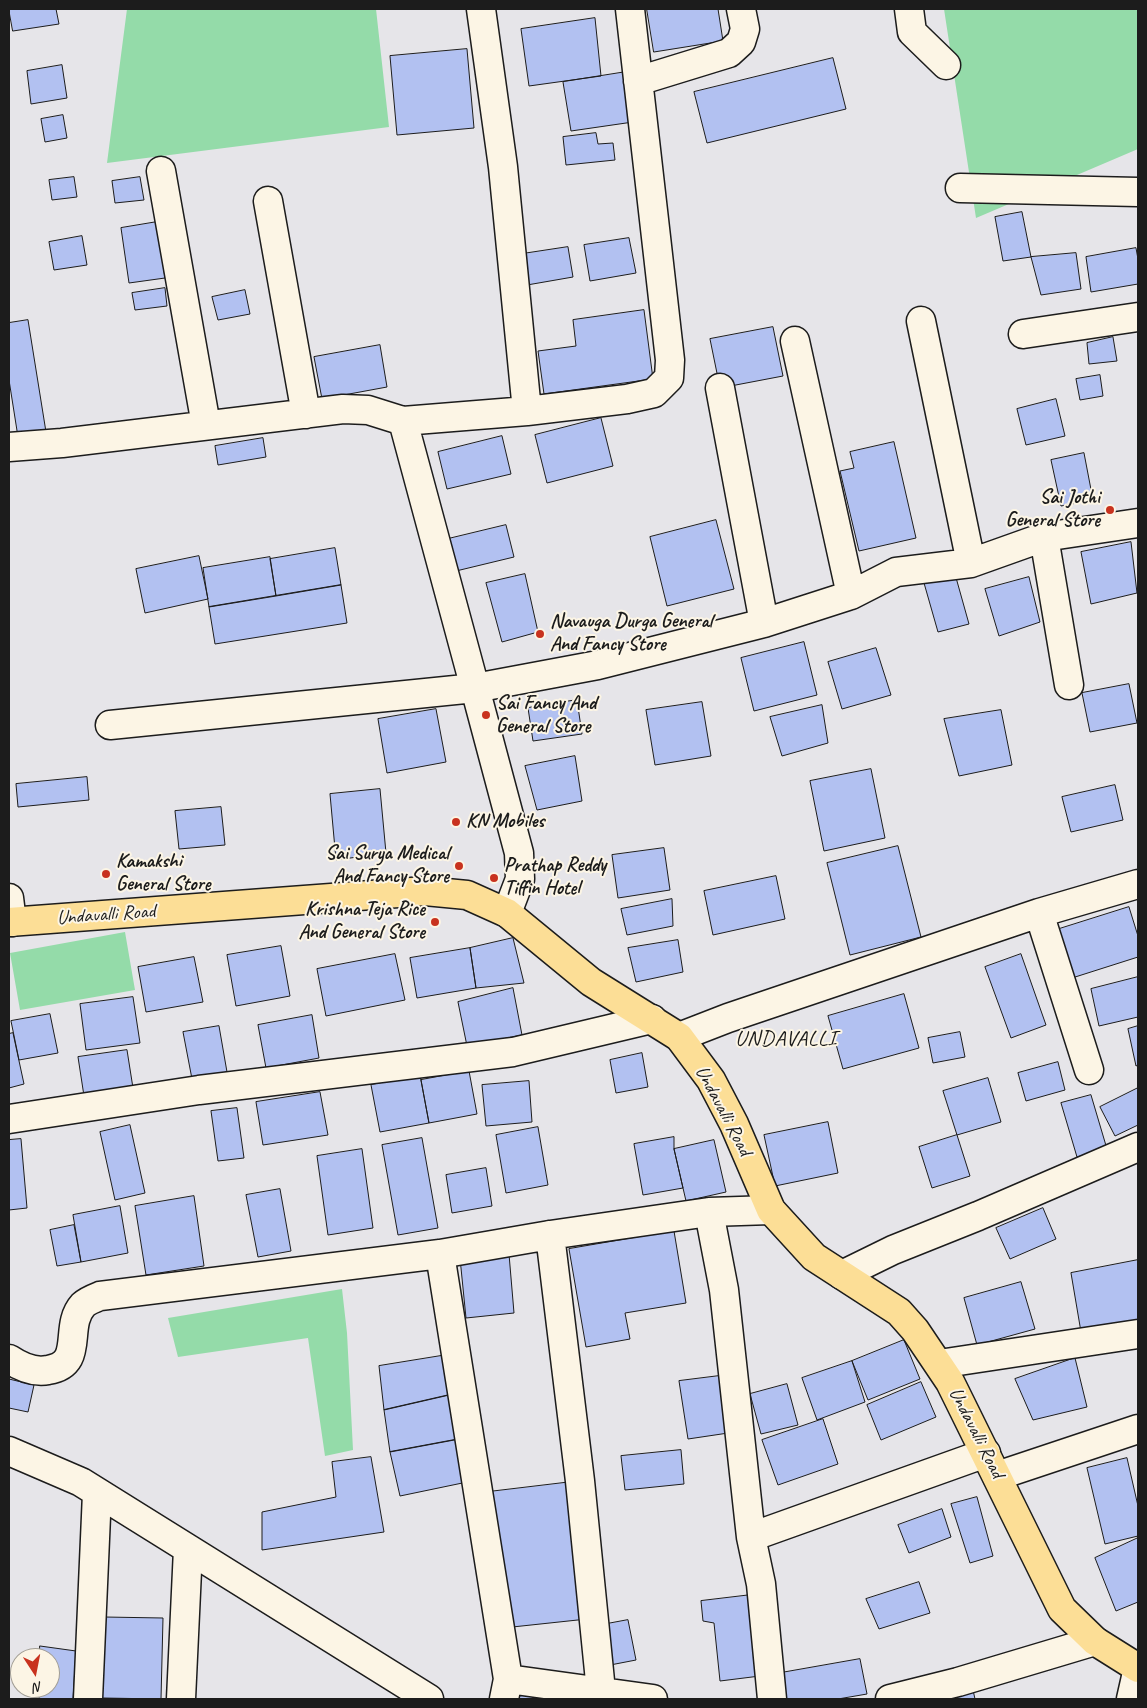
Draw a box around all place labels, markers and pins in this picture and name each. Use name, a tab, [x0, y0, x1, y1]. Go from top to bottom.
place label: Sai Jothi General Store	[1006, 486, 1100, 533]
marker: Sai Jothi General Store	[1104, 504, 1116, 516]
place label: Navauga Durga General And Fancy Store	[550, 610, 712, 657]
marker: Navauga Durga General And Fancy Store	[534, 628, 546, 640]
place label: Sai Fancy And General Store	[496, 692, 596, 739]
marker: Sai Fancy And General Store	[480, 709, 492, 721]
place label: KN Mobiles	[466, 810, 544, 834]
marker: KN Mobiles	[450, 816, 462, 828]
place label: Sai Surya Medical And Fancy Store	[325, 842, 449, 889]
place label: Kamakshi General Store	[116, 850, 210, 897]
place label: Prathap Reddy Tiffin Hotel	[504, 854, 606, 901]
marker: Sai Surya Medical And Fancy Store	[453, 860, 465, 872]
marker: Kamakshi General Store	[100, 868, 112, 880]
marker: Prathap Reddy Tiffin Hotel	[488, 872, 500, 884]
place label: Krishna Teja Rice And General Store	[298, 898, 425, 945]
marker: Krishna Teja Rice And General Store	[429, 916, 441, 928]

